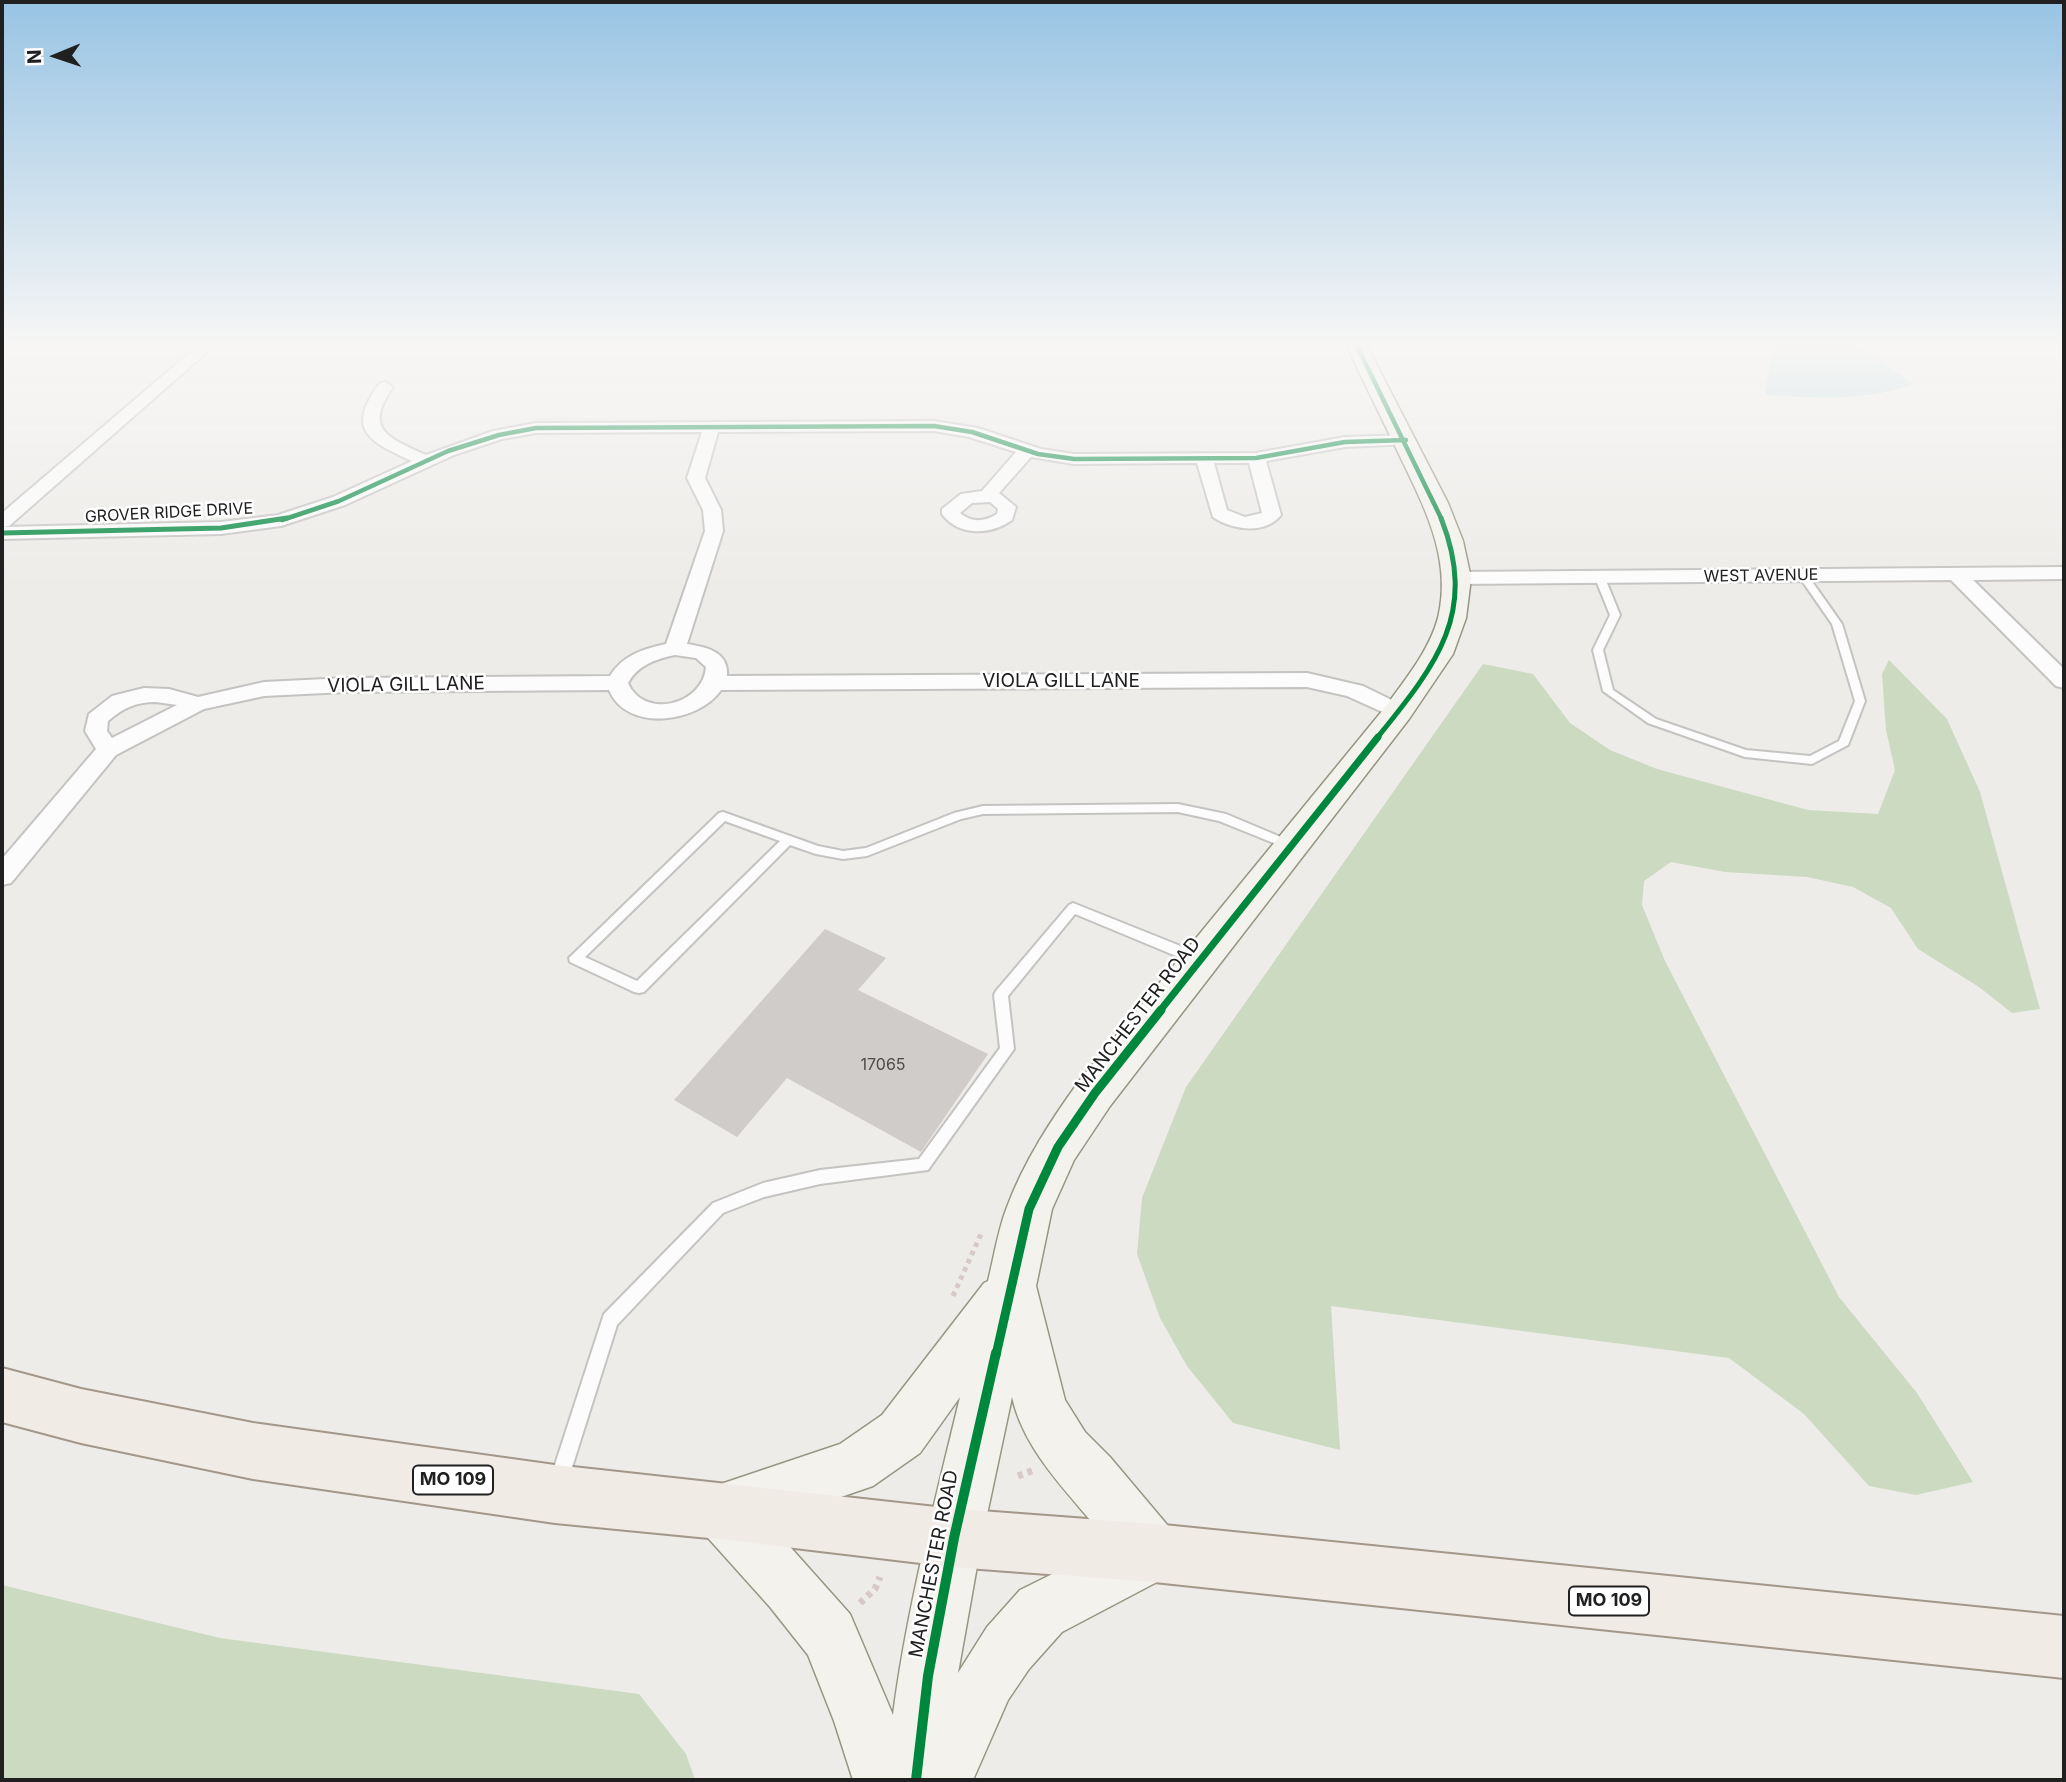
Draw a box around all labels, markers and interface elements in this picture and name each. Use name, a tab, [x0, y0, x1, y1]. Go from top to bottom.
north arrow	[21, 21, 91, 91]
text: N	[23, 49, 46, 64]
street label: GROVER RIDGE DRIVE	[84, 499, 254, 527]
street label: WEST AVENUE	[1704, 565, 1818, 587]
street label: VIOLA GILL LANE	[982, 670, 1140, 692]
street label: VIOLA GILL LANE	[327, 672, 485, 698]
street label: MANCHESTER ROAD	[1070, 933, 1206, 1097]
house number: 17065	[860, 1055, 906, 1075]
road number: MO 109	[413, 1465, 493, 1494]
street label: MANCHESTER ROAD	[905, 1468, 963, 1660]
road number: MO 109	[1569, 1586, 1649, 1616]

